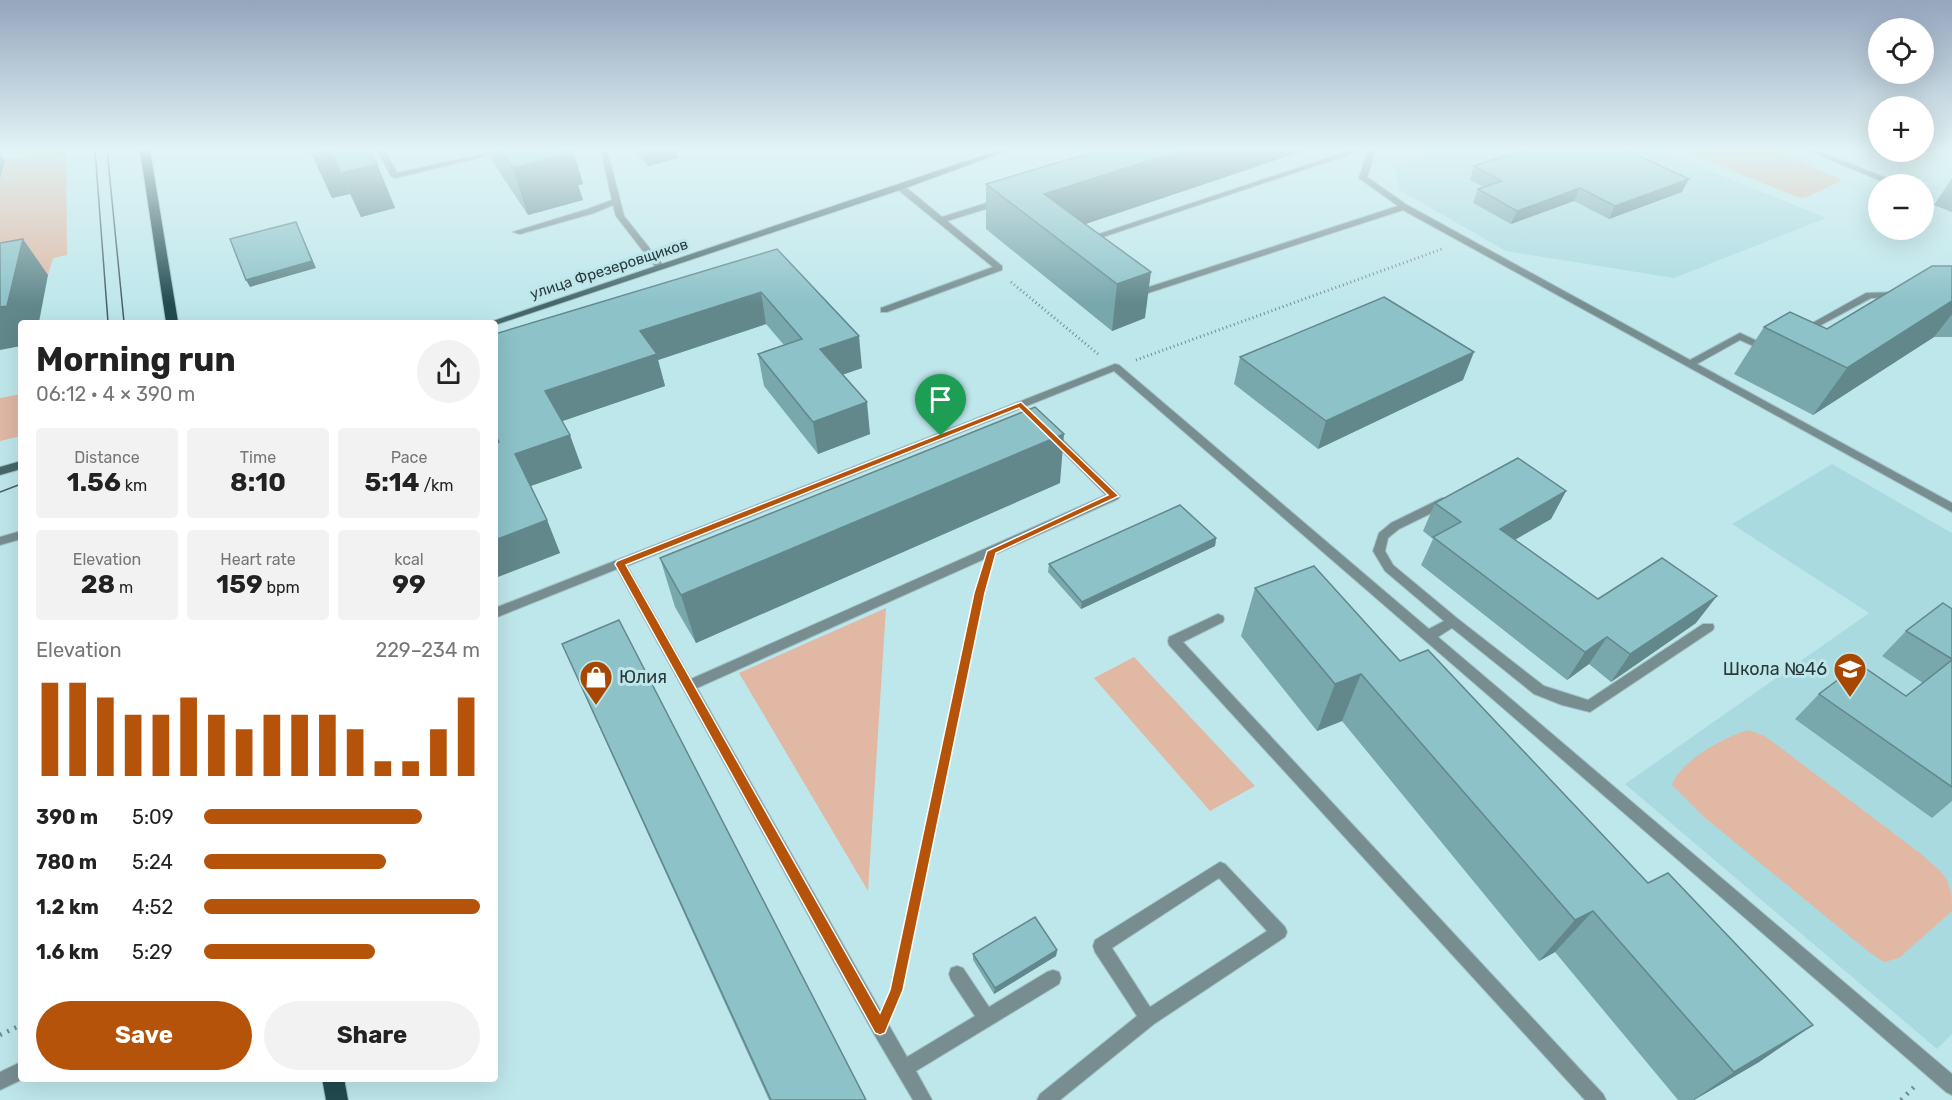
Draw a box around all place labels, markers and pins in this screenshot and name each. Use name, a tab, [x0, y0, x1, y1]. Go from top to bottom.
pin	[915, 374, 966, 436]
school or university icon: Школа №46	[1832, 651, 1868, 698]
place label: Школа №46	[1723, 658, 1827, 680]
shop icon: Юлия	[578, 659, 614, 706]
place label: Юлия	[619, 666, 667, 688]

